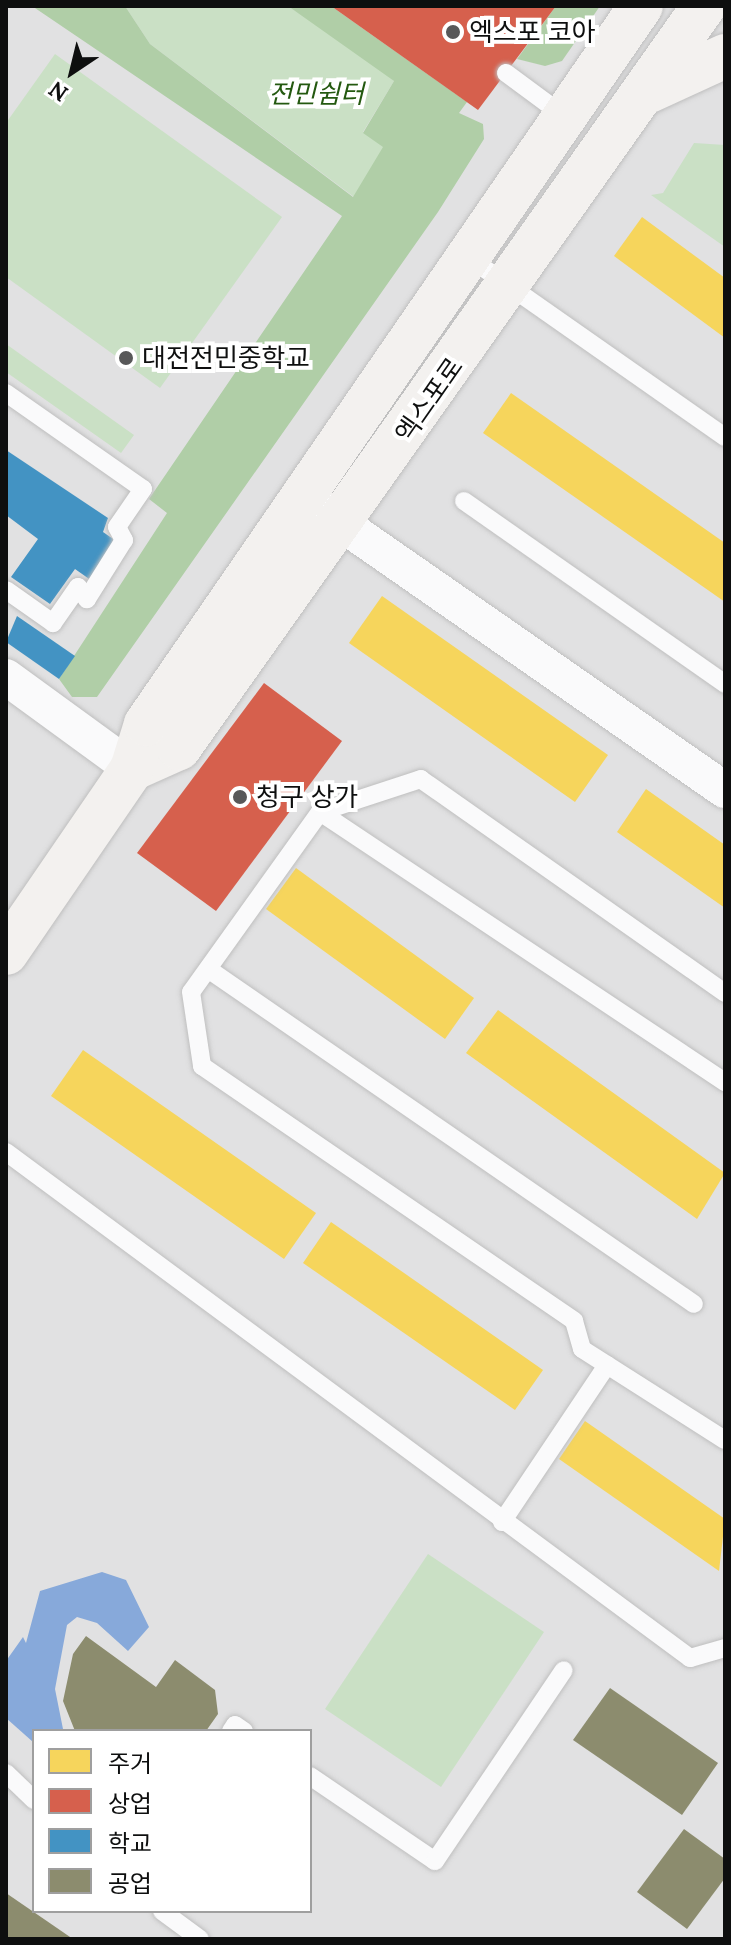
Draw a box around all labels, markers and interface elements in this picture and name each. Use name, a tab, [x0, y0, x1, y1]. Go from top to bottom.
place label: 엑스포 코아	[469, 16, 595, 48]
marker: 엑스포 코아	[444, 23, 462, 41]
north arrow	[32, 32, 112, 112]
text: N	[43, 75, 73, 108]
park label: 전민쉼터	[268, 78, 364, 110]
place label: 대전전민중학교	[142, 342, 309, 374]
marker: 대전전민중학교	[117, 349, 135, 367]
street label: 엑스포로	[389, 352, 469, 448]
place label: 청구 상가	[256, 781, 359, 813]
marker: 청구 상가	[231, 788, 249, 806]
legend	[32, 1729, 312, 1913]
text: 주거	[108, 1748, 152, 1779]
text: 상업	[108, 1788, 152, 1819]
text: 학교	[108, 1828, 152, 1859]
text: 공업	[108, 1868, 152, 1899]

